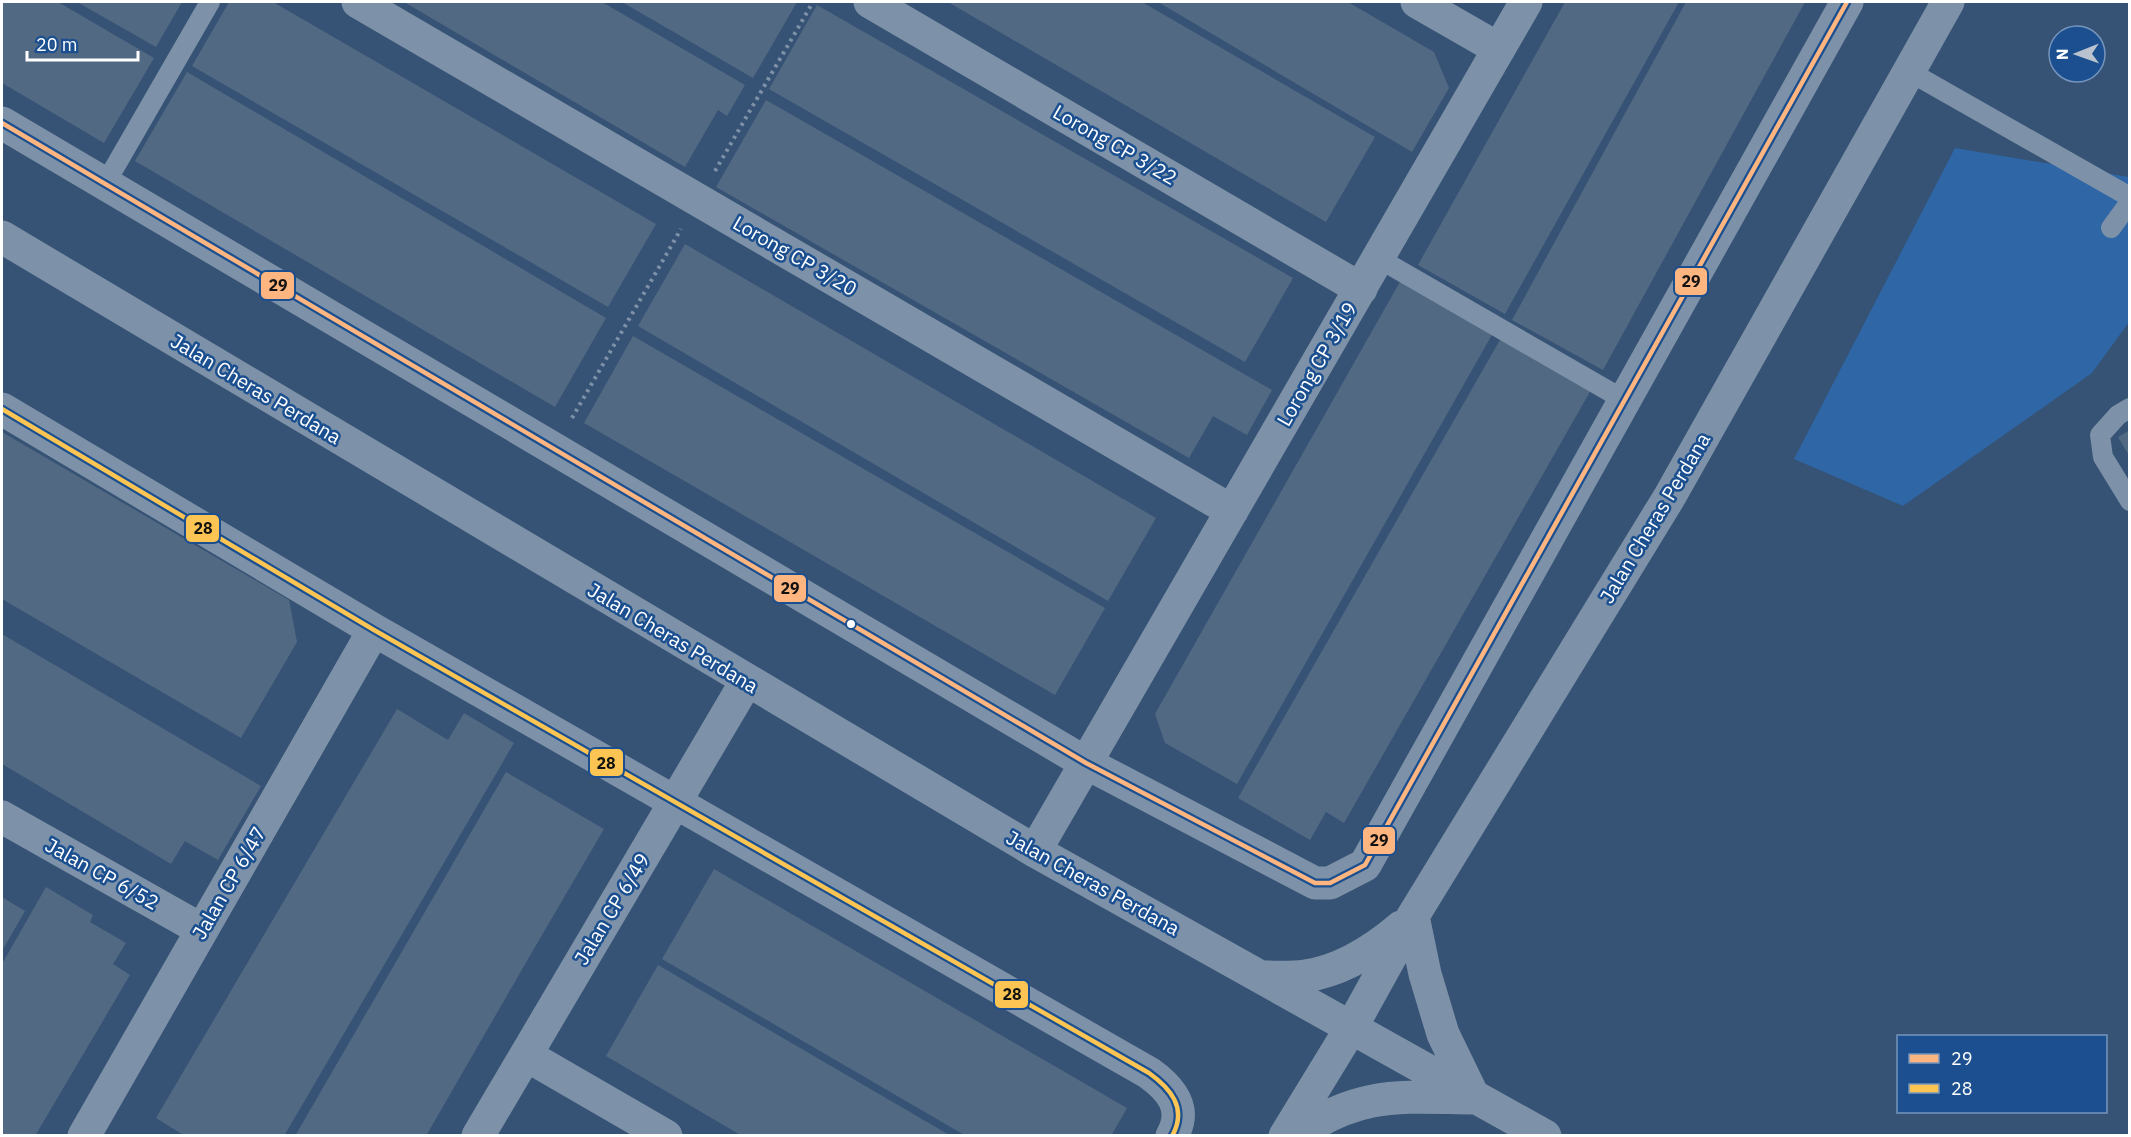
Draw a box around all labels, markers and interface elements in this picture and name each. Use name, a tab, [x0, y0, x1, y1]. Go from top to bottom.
scale bar	[27, 24, 138, 62]
north arrow	[2047, 24, 2107, 84]
text: 20 m	[36, 33, 78, 56]
text: N	[2052, 48, 2072, 60]
street label: Lorong CP 3/22	[1048, 98, 1182, 191]
street label: Lorong CP 3/20	[728, 209, 862, 302]
line badge: 29	[1674, 267, 1708, 296]
line badge: 29	[260, 271, 295, 300]
text: 29	[1681, 271, 1701, 291]
text: 29	[268, 275, 288, 295]
street label: Lorong CP 3/19	[1270, 297, 1363, 431]
street label: Jalan Cheras Perdana	[166, 327, 347, 450]
street label: Jalan Cheras Perdana	[1593, 427, 1716, 608]
line badge: 28	[185, 514, 220, 543]
text: 28	[193, 518, 213, 538]
line badge: 29	[773, 574, 807, 603]
street label: Jalan Cheras Perdana	[583, 576, 764, 699]
text: 29	[780, 578, 800, 598]
unlabelled marker	[845, 618, 857, 630]
line badge: 28	[589, 748, 624, 777]
text: 28	[596, 753, 616, 773]
street label: Jalan CP 6/47	[185, 821, 272, 944]
street label: Jalan Cheras Perdana	[1002, 824, 1185, 942]
line badge: 29	[1362, 826, 1396, 855]
text: 29	[1369, 830, 1389, 850]
street label: Jalan CP 6/52	[41, 831, 164, 916]
street label: Jalan CP 6/49	[568, 848, 656, 970]
line badge: 28	[994, 980, 1029, 1009]
text: 28	[1002, 984, 1022, 1004]
legend	[1897, 1035, 2107, 1113]
text: 29	[1951, 1047, 1973, 1070]
text: 28	[1951, 1077, 1973, 1100]

